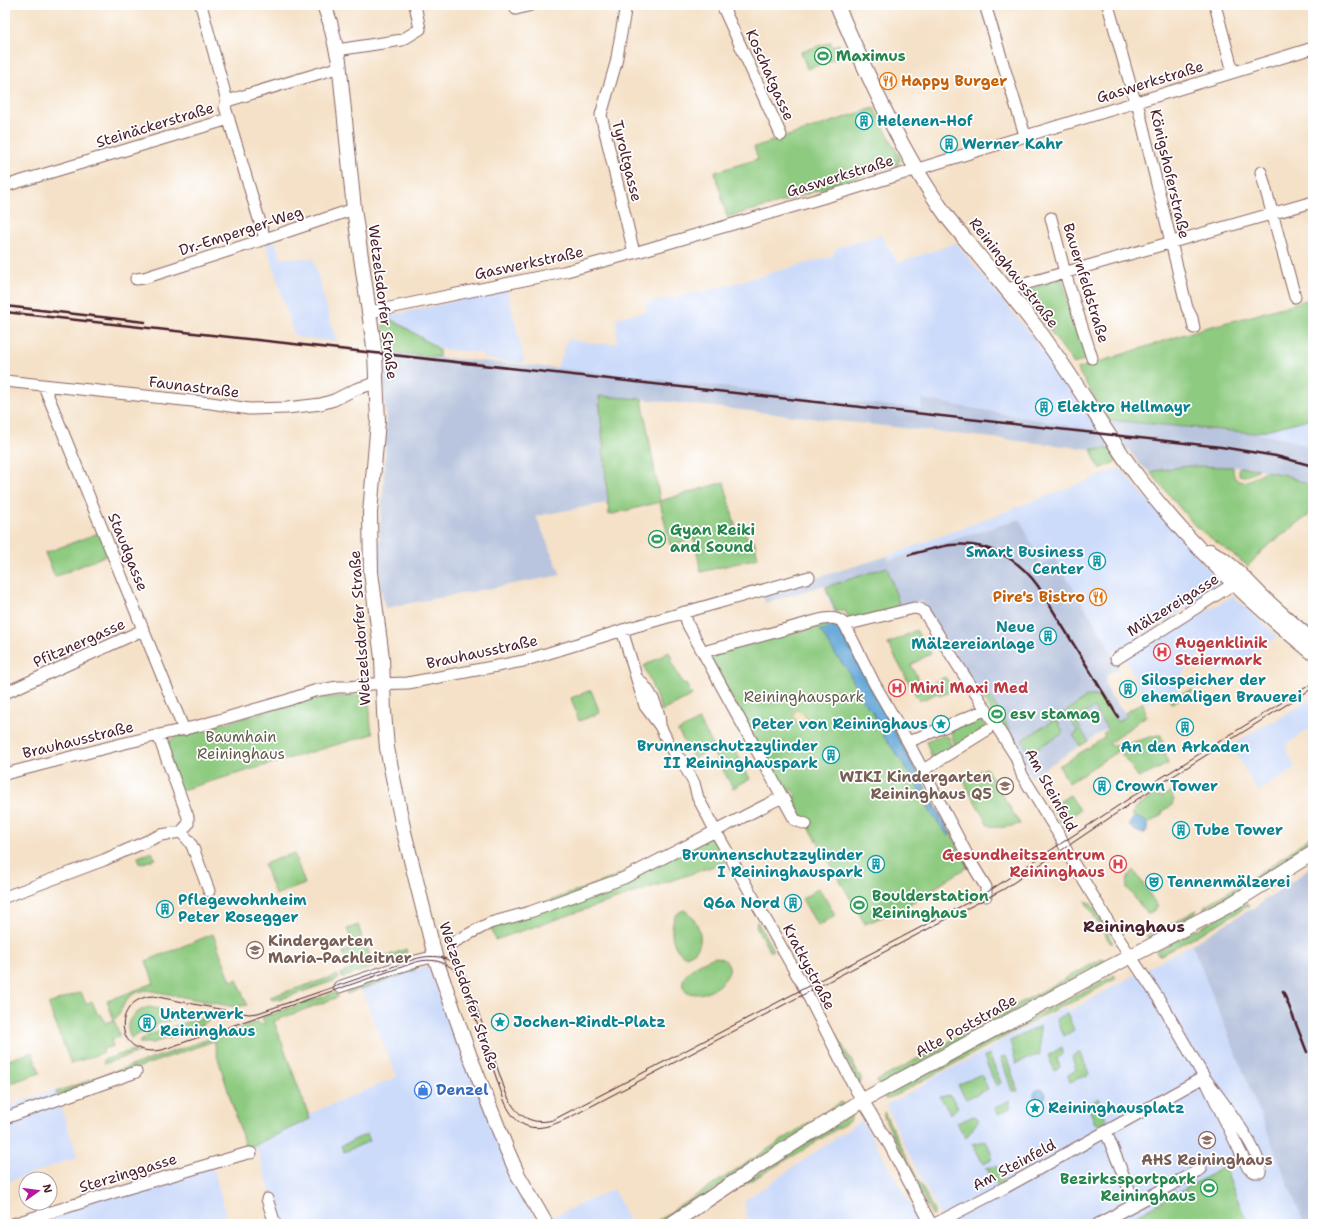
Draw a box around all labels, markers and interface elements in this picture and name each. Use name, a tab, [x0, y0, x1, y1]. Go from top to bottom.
street label: Koschatgasse	[741, 26, 799, 124]
sports icon: Maximus	[813, 46, 833, 66]
place label: Maximus	[836, 46, 906, 66]
street label: Gaswerkstraße	[1094, 56, 1206, 108]
restaurant icon: Happy Burger	[878, 71, 898, 91]
place label: Happy Burger	[901, 71, 1007, 91]
street label: Steinäckerstraße	[94, 98, 216, 152]
street label: Königshoferstraße	[1145, 107, 1195, 241]
building icon: Helenen-Hof	[854, 111, 874, 131]
place label: Helenen-Hof	[877, 111, 973, 131]
street label: Tyroltgasse	[607, 118, 647, 204]
building icon: Werner Kahr	[939, 134, 959, 154]
place label: Werner Kahr	[962, 134, 1063, 154]
street label: Gaswerkstraße	[784, 150, 896, 202]
street label: Dr.-Emperger-Weg	[176, 202, 306, 260]
street label: Reininghausstraße	[965, 214, 1063, 332]
street label: Bauernfeldstraße	[1058, 221, 1114, 345]
street label: Wetzelsdorfer Straße	[364, 223, 402, 381]
street label: Gaswerkstraße	[473, 242, 585, 284]
street label: Faunastraße	[148, 372, 240, 402]
building icon: Elektro Hellmayr	[1034, 397, 1054, 417]
place label: Elektro Hellmayr	[1057, 397, 1191, 417]
street label: Staudgasse	[103, 510, 153, 594]
place label: Gyan Reiki and Sound	[670, 520, 755, 557]
sports icon: Gyan Reiki and Sound	[647, 529, 667, 549]
place label: Smart Business Center	[966, 542, 1084, 579]
street label: Wetzelsdorfer Straße	[345, 550, 375, 706]
building icon: Smart Business Center	[1087, 551, 1107, 571]
street label: Mälzereigasse	[1123, 569, 1223, 641]
place label: Pire's Bistro	[993, 587, 1085, 607]
restaurant icon: Pire's Bistro	[1088, 587, 1108, 607]
street label: Pfitznergasse	[30, 614, 128, 672]
place label: Neue Mälzereianlage	[911, 617, 1035, 654]
building icon: Neue Mälzereianlage	[1038, 626, 1058, 646]
street label: Brauhausstraße	[424, 630, 540, 674]
place label: Augenklinik Steiermark	[1175, 633, 1268, 670]
hospital icon: Augenklinik Steiermark	[1152, 642, 1172, 662]
place label: Silospeicher der ehemaligen Brauerei	[1141, 670, 1302, 707]
hospital icon: Mini Maxi Med	[887, 678, 907, 698]
place label: Mini Maxi Med	[910, 678, 1028, 698]
building icon: Silospeicher der ehemaligen Brauerei	[1118, 679, 1138, 699]
park label: Reininghauspark	[744, 687, 864, 707]
sports icon: esv stamag	[987, 704, 1007, 724]
place label: esv stamag	[1010, 704, 1100, 724]
place label: Peter von Reininghaus	[752, 714, 928, 734]
place icon: Peter von Reininghaus	[931, 714, 951, 734]
street label: Brauhausstraße	[20, 717, 136, 763]
building icon: An den Arkaden	[1175, 717, 1195, 737]
park label: Baumhain Reininghaus	[197, 727, 285, 764]
place label: Brunnenschutzzylinder II Reininghauspark	[637, 736, 818, 773]
place label: An den Arkaden	[1121, 737, 1250, 757]
building icon: Brunnenschutzzylinder II Reininghauspark	[821, 745, 841, 765]
street label: Am Steinfeld	[1020, 745, 1082, 835]
place label: WIKI Kindergarten Reininghaus Q5	[840, 767, 992, 804]
school or university icon: WIKI Kindergarten Reininghaus Q5	[995, 776, 1015, 796]
building icon: Crown Tower	[1092, 776, 1112, 796]
place label: Crown Tower	[1115, 776, 1218, 796]
building icon: Tube Tower	[1171, 820, 1191, 840]
place label: Tube Tower	[1194, 820, 1283, 840]
place label: Brunnenschutzzylinder I Reininghauspark	[682, 845, 863, 882]
place label: Gesundheitszentrum Reininghaus	[942, 845, 1105, 882]
building icon: Brunnenschutzzylinder I Reininghauspark	[866, 854, 886, 874]
hospital icon: Gesundheitszentrum Reininghaus	[1108, 854, 1128, 874]
theatre icon: Tennenmälzerei	[1144, 872, 1164, 892]
place label: Tennenmälzerei	[1167, 872, 1290, 892]
place label: Boulderstation Reininghaus	[872, 886, 989, 923]
place label: Pflegewohnheim Peter Rosegger	[178, 890, 307, 927]
place label: Q6a Nord	[703, 893, 780, 913]
building icon: Q6a Nord	[783, 893, 803, 913]
sports icon: Boulderstation Reininghaus	[849, 895, 869, 915]
building icon: Pflegewohnheim Peter Rosegger	[155, 899, 175, 919]
district label: Reininghaus	[1083, 916, 1185, 937]
street label: Wetzelsdorfer Straße	[434, 919, 504, 1073]
street label: Kratkystraße	[778, 921, 840, 1013]
place label: Kindergarten Maria-Pachleitner	[268, 931, 412, 968]
school or university icon: Kindergarten Maria-Pachleitner	[245, 940, 265, 960]
street label: Alte Poststraße	[912, 990, 1020, 1062]
place label: Unterwerk Reininghaus	[160, 1004, 256, 1041]
place icon: Jochen-Rindt-Platz	[490, 1012, 510, 1032]
place label: Jochen-Rindt-Platz	[513, 1012, 666, 1032]
building icon: Unterwerk Reininghaus	[137, 1013, 157, 1033]
shop icon: Denzel	[413, 1080, 433, 1100]
place label: Denzel	[436, 1080, 488, 1100]
place icon: Reininghausplatz	[1025, 1098, 1045, 1118]
place label: Reininghausplatz	[1048, 1098, 1185, 1118]
school or university icon: AHS Reininghaus	[1197, 1130, 1217, 1150]
street label: Am Steinfeld	[969, 1134, 1060, 1195]
street label: Sterzinggasse	[77, 1149, 179, 1197]
place label: AHS Reininghaus	[1141, 1150, 1273, 1170]
place label: Bezirkssportpark Reininghaus	[1060, 1169, 1196, 1206]
north arrow	[18, 1171, 58, 1211]
sports icon: Bezirkssportpark Reininghaus	[1199, 1178, 1219, 1198]
text: N	[39, 1183, 56, 1195]

